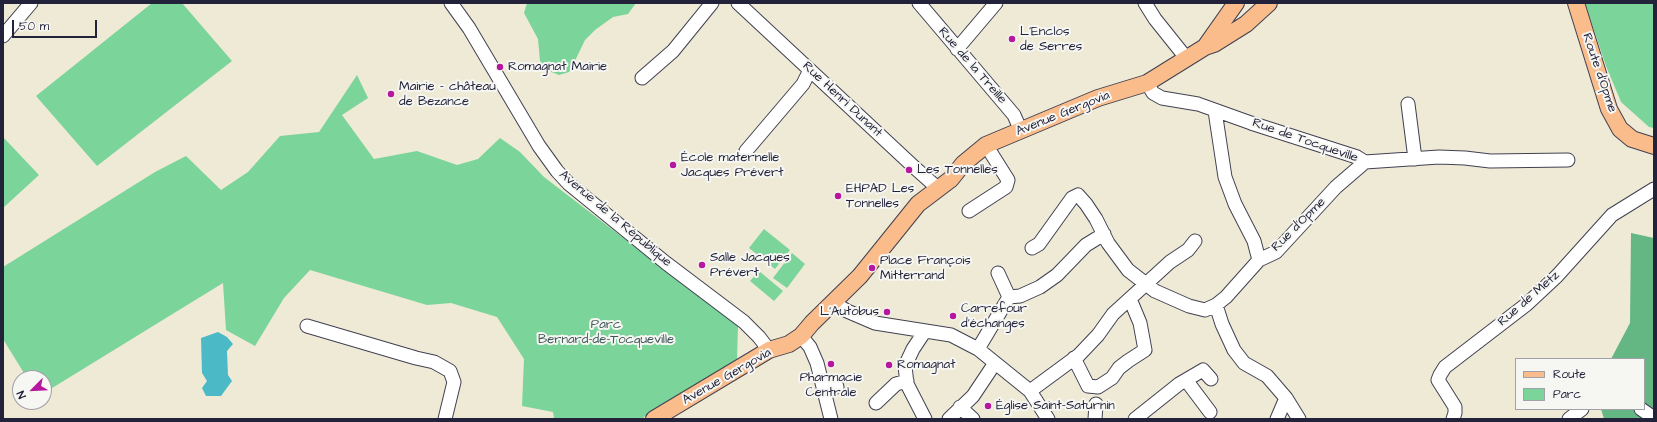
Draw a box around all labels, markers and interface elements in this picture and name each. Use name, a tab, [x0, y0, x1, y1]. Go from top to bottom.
scale bar	[14, 12, 99, 38]
text: 50 m	[19, 18, 49, 35]
place label: L'Enclos de Serres	[1020, 24, 1082, 55]
street label: Rue de la Treille	[935, 25, 1009, 107]
street label: Route d'Opme	[1578, 31, 1620, 115]
marker: L'Enclos de Serres	[1007, 34, 1017, 44]
place label: Romagnat Mairie	[508, 59, 607, 75]
street label: Rue Henri Dunant	[799, 59, 885, 141]
marker: Romagnat Mairie	[495, 62, 505, 72]
place label: Mairie - château de Bezance	[399, 79, 496, 110]
street label: Avenue Gergovia	[1014, 88, 1112, 140]
marker: Mairie - château de Bezance	[386, 89, 396, 99]
street label: Rue de Tocqueville	[1250, 116, 1360, 166]
place label: École maternelle Jacques Prévert	[681, 150, 783, 181]
marker: École maternelle Jacques Prévert	[668, 160, 678, 170]
place label: Les Tonnelles	[917, 162, 998, 178]
marker: Les Tonnelles	[904, 165, 914, 175]
street label: Avenue de la République	[556, 167, 674, 271]
place label: EHPAD Les Tonnelles	[846, 181, 914, 212]
marker: EHPAD Les Tonnelles	[833, 191, 843, 201]
street label: Rue d'Opme	[1269, 195, 1329, 255]
place label: Salle Jacques Prévert	[710, 250, 790, 281]
place label: Place François Mitterrand	[880, 253, 971, 284]
marker: Salle Jacques Prévert	[697, 260, 707, 270]
marker: Place François Mitterrand	[867, 263, 877, 273]
street label: Rue de Metz	[1495, 268, 1563, 330]
place label: Carrefour d'échanges	[961, 301, 1027, 332]
place label: L'Autobus	[820, 304, 879, 320]
marker: L'Autobus	[882, 307, 892, 317]
marker: Carrefour d'échanges	[948, 311, 958, 321]
park label: Parc Bernard-de-Tocqueville	[538, 317, 674, 348]
street label: Avenue Gergovia	[680, 345, 774, 409]
place label: Romagnat	[897, 357, 955, 373]
legend	[1515, 358, 1645, 410]
marker: Pharmacie Centrale	[826, 359, 836, 369]
marker: Romagnat	[884, 360, 894, 370]
text: Route	[1553, 366, 1586, 383]
north arrow	[12, 370, 52, 410]
place label: Pharmacie Centrale	[800, 370, 862, 401]
text: Parc	[1553, 386, 1581, 403]
text: N	[13, 388, 30, 401]
place label: Église Saint-Saturnin	[996, 398, 1115, 414]
marker: Église Saint-Saturnin	[983, 401, 993, 411]

